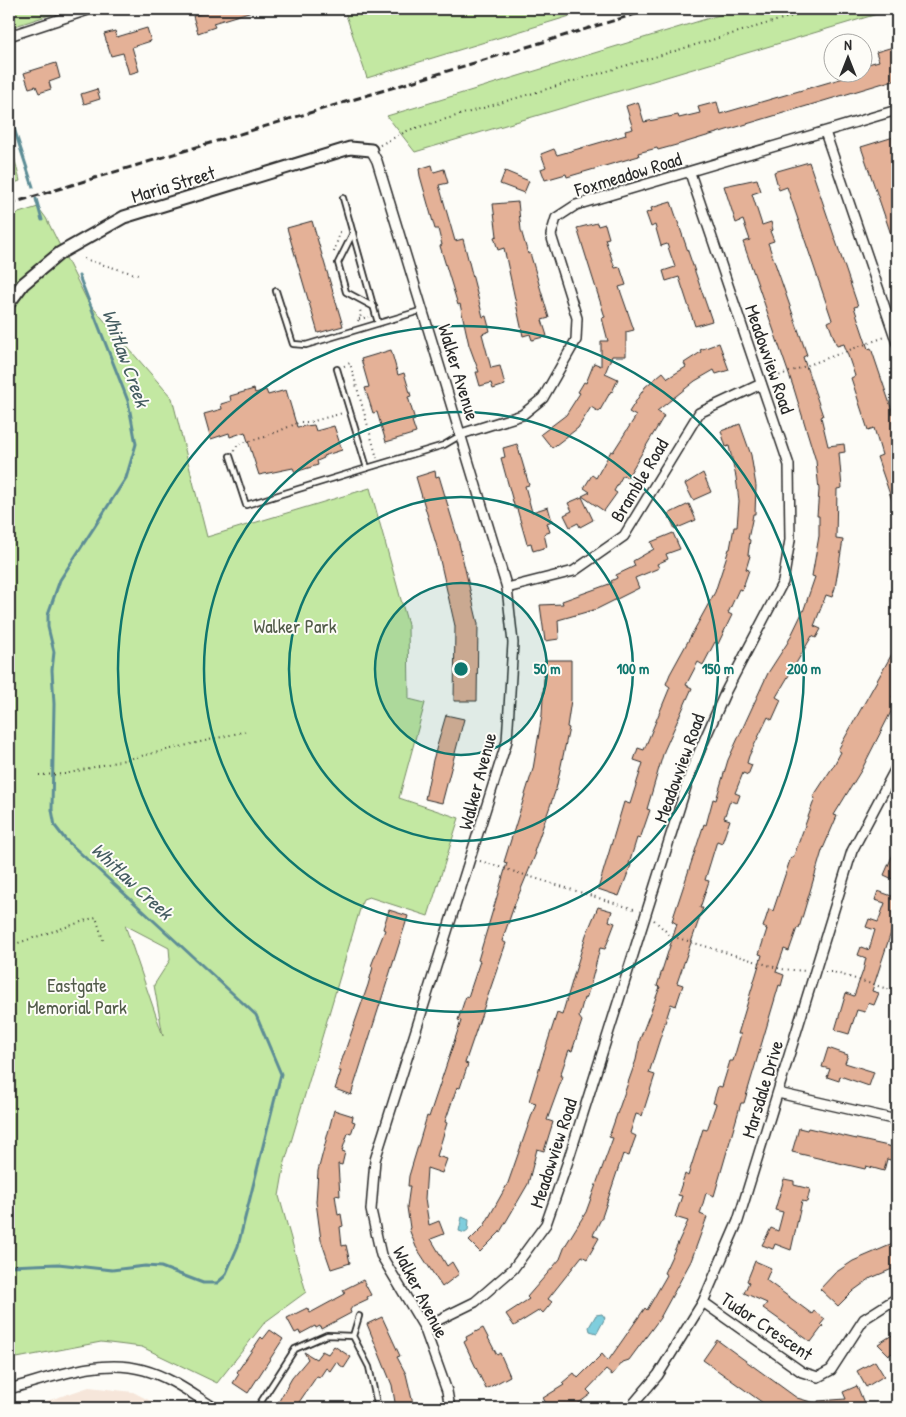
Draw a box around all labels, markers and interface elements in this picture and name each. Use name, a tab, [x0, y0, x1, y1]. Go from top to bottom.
north arrow	[824, 32, 874, 82]
text: N	[844, 35, 852, 54]
street label: Foxmeadow Road	[570, 145, 685, 203]
street label: Maria Street	[128, 159, 219, 209]
street label: Meadowview Road	[739, 301, 801, 418]
water label: Whitlaw Creek	[96, 305, 157, 412]
street label: Walker Avenue	[432, 321, 486, 424]
street label: Bramble Road	[604, 433, 674, 527]
park label: Walker Park	[253, 613, 337, 639]
text: 50 m	[534, 658, 560, 679]
text: 100 m	[617, 658, 649, 679]
text: 150 m	[702, 658, 734, 679]
text: 200 m	[787, 658, 821, 679]
centre of rings	[452, 660, 470, 678]
street label: Meadowview Road	[647, 709, 711, 826]
street label: Walker Avenue	[452, 729, 503, 832]
water label: Whitlaw Creek	[86, 836, 180, 926]
park label: Eastgate Memorial Park	[27, 972, 127, 1020]
street label: Marsdale Drive	[735, 1037, 789, 1141]
street label: Meadowview Road	[523, 1094, 583, 1211]
street label: Walker Avenue	[387, 1242, 455, 1343]
street label: Tudor Crescent	[716, 1286, 819, 1367]

